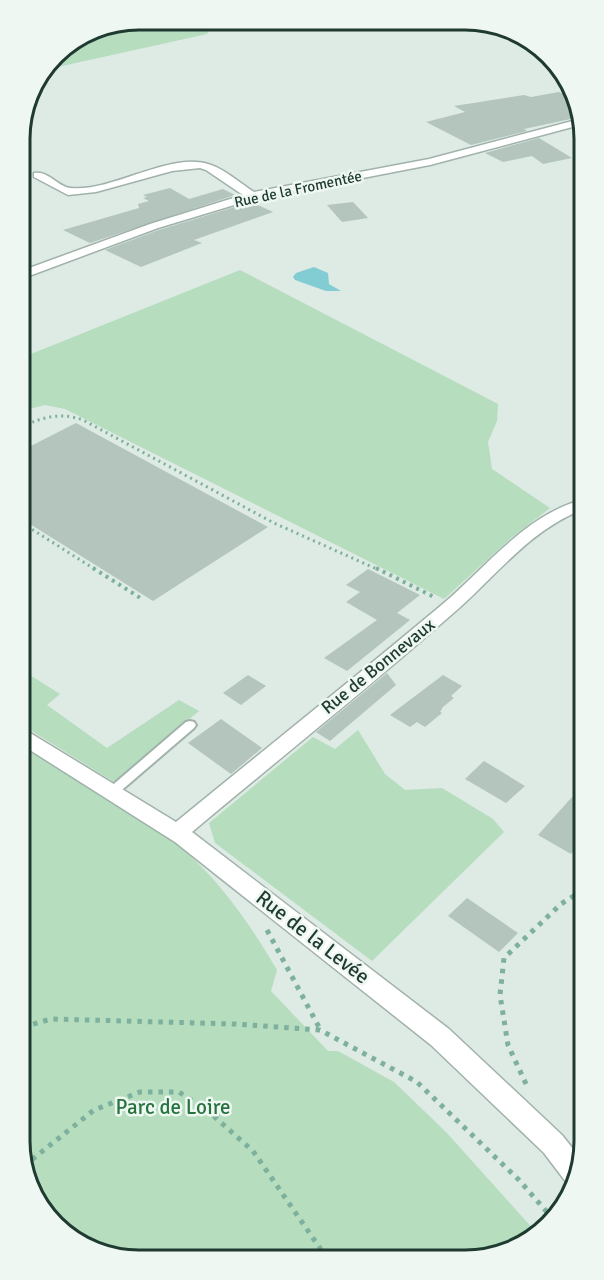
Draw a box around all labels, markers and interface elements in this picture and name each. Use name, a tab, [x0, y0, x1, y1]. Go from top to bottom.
street label: Rue de la Fromentée	[233, 167, 363, 211]
street label: Rue de Bonnevaux	[317, 613, 440, 719]
street label: Rue de la Levée	[251, 884, 375, 990]
park label: Parc de Loire	[115, 1094, 231, 1120]

